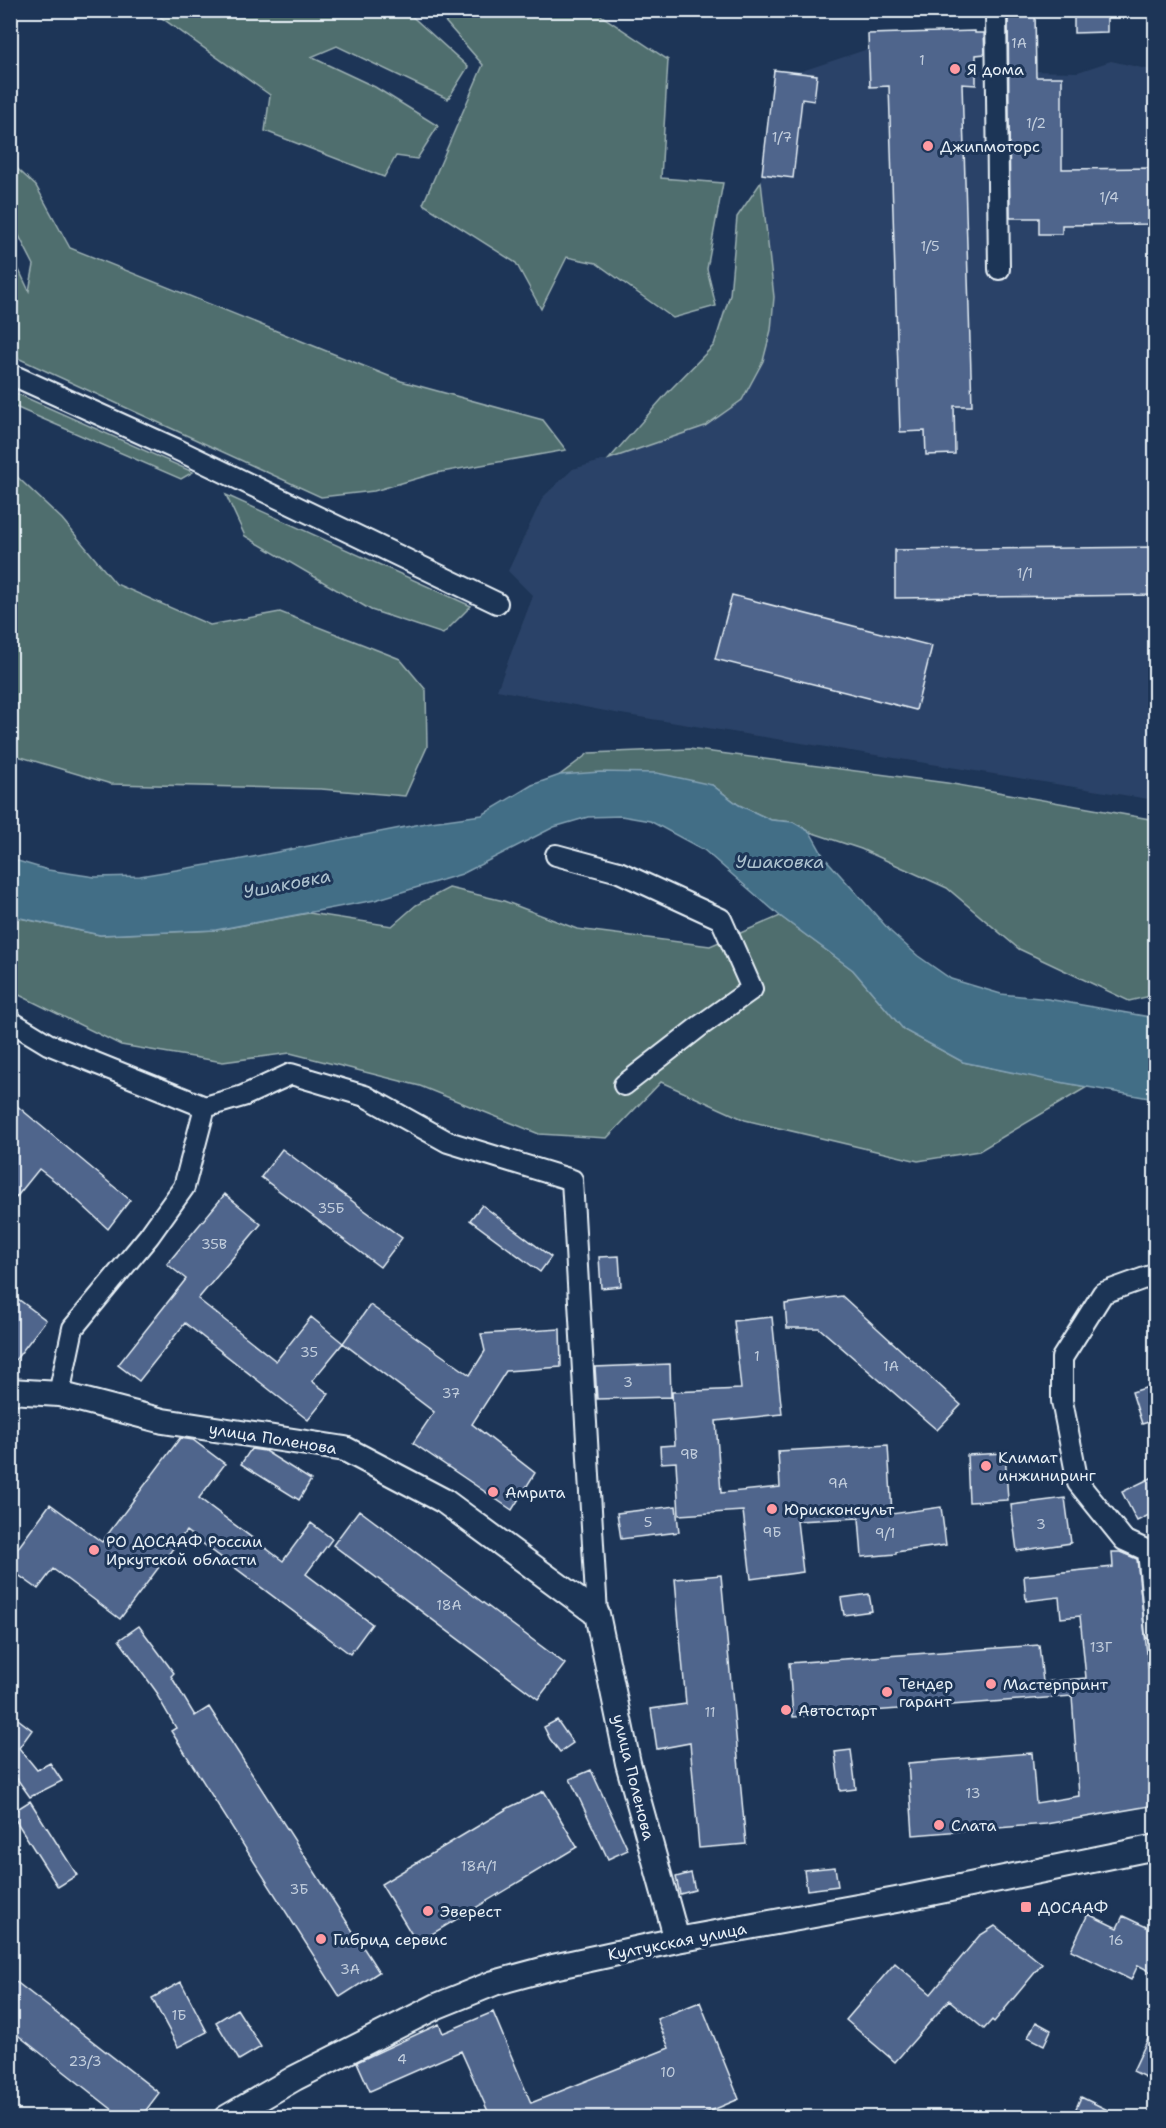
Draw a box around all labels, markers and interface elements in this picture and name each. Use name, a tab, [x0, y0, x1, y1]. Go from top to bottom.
house number: 1А	[1011, 34, 1027, 52]
house number: 1	[919, 51, 925, 69]
place label: Я дома	[967, 59, 1024, 80]
marker: Я дома	[948, 62, 962, 76]
house number: 1/2	[1026, 114, 1046, 132]
house number: 1/7	[772, 128, 792, 146]
place label: Джипмоторс	[940, 136, 1040, 157]
marker: Джипмоторс	[921, 139, 935, 153]
house number: 1/4	[1099, 188, 1119, 206]
house number: 1/5	[920, 237, 940, 255]
house number: 1/1	[1017, 564, 1033, 582]
water label: Ушаковка	[736, 850, 824, 874]
water label: Ушаковка	[241, 864, 333, 904]
house number: 35Б	[317, 1199, 345, 1217]
house number: 35В	[201, 1235, 227, 1253]
house number: 35	[300, 1343, 318, 1361]
house number: 1	[754, 1347, 760, 1365]
house number: 1А	[883, 1357, 899, 1375]
house number: 3	[623, 1373, 633, 1391]
house number: 37	[442, 1384, 460, 1402]
street label: улица Поленова	[207, 1418, 338, 1459]
house number: 9В	[680, 1445, 698, 1463]
place label: Климат инжиниринг	[998, 1447, 1097, 1486]
marker: Климат инжиниринг	[979, 1459, 993, 1473]
house number: 9А	[828, 1474, 848, 1492]
place label: Амрита	[505, 1482, 565, 1503]
marker: Амрита	[486, 1485, 500, 1499]
place label: Юрисконсульт	[784, 1499, 895, 1520]
marker: Юрисконсульт	[765, 1502, 779, 1516]
house number: 5	[644, 1513, 652, 1531]
house number: 3	[1036, 1515, 1046, 1533]
house number: 9Б	[762, 1523, 782, 1541]
house number: 9/1	[875, 1524, 895, 1542]
place label: РО ДОСААФ России Иркутской области	[106, 1531, 262, 1570]
marker: РО ДОСААФ России Иркутской области	[87, 1543, 101, 1557]
house number: 18А	[436, 1596, 462, 1614]
house number: 13Г	[1090, 1638, 1113, 1656]
place label: Тендер гарант	[899, 1673, 953, 1712]
place label: Мастерпринт	[1003, 1674, 1109, 1695]
marker: Мастерпринт	[984, 1677, 998, 1691]
marker: Тендер гарант	[880, 1685, 894, 1699]
place label: Автостарт	[798, 1700, 878, 1721]
house number: 11	[704, 1703, 716, 1721]
marker: Автостарт	[779, 1703, 793, 1717]
street label: улица Поленова	[608, 1712, 659, 1842]
house number: 13	[966, 1784, 980, 1802]
place label: Слата	[951, 1815, 996, 1836]
marker: Слата	[932, 1818, 946, 1832]
house number: 18А/1	[461, 1857, 497, 1875]
house number: 3Б	[289, 1880, 309, 1898]
place label: ДОСААФ	[1038, 1897, 1108, 1918]
marker: ДОСААФ	[1019, 1900, 1033, 1914]
place label: Эверест	[440, 1901, 502, 1922]
marker: Эверест	[421, 1904, 435, 1918]
street label: Култукская улица	[606, 1918, 748, 1965]
place label: Гибрид сервис	[333, 1929, 447, 1950]
house number: 16	[1108, 1931, 1124, 1949]
marker: Гибрид сервис	[314, 1932, 328, 1946]
house number: 3А	[340, 1960, 360, 1978]
house number: 1Б	[171, 2006, 187, 2024]
house number: 4	[397, 2050, 407, 2068]
house number: 23/3	[68, 2052, 102, 2070]
house number: 10	[660, 2063, 676, 2081]

